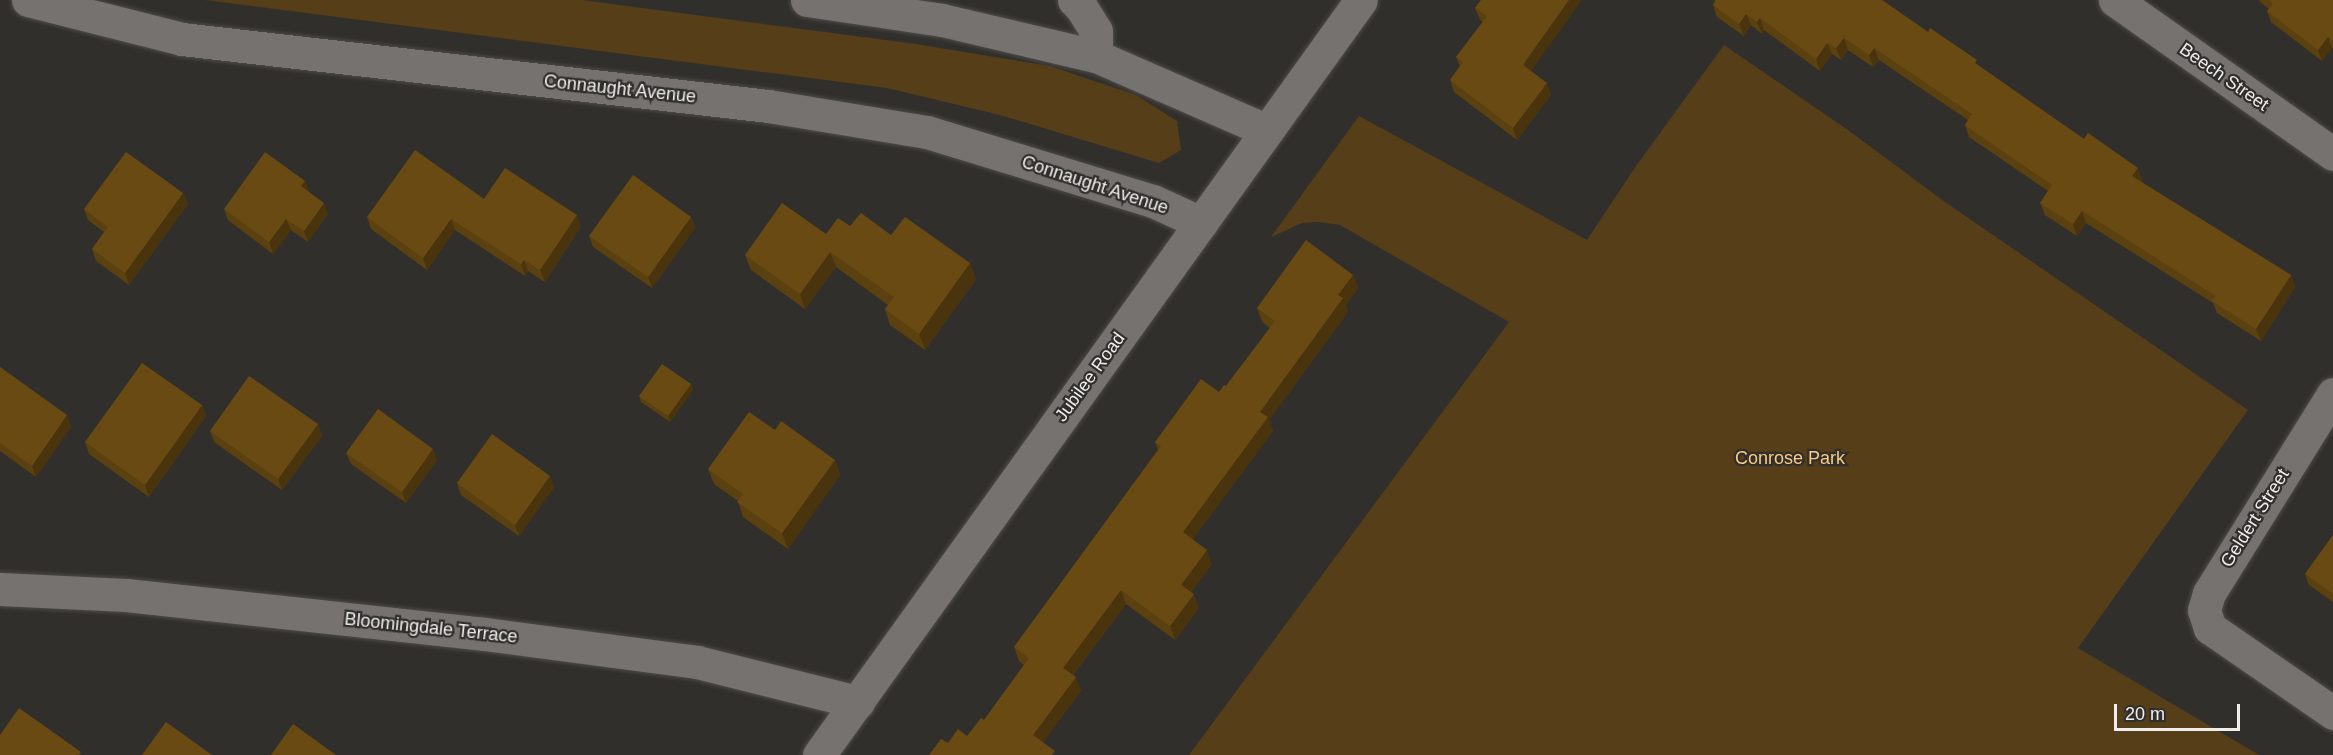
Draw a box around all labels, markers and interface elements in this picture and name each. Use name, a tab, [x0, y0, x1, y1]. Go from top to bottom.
street label: Beech Street	[2175, 38, 2273, 116]
street label: Connaught Avenue	[542, 70, 698, 108]
street label: Connaught Avenue	[1019, 151, 1171, 219]
street label: Jubilee Road	[1050, 328, 1130, 426]
park label: Conrose Park	[1735, 447, 1845, 469]
street label: Geldert Street	[2216, 465, 2294, 571]
street label: Bloomingdale Terrace	[343, 608, 519, 648]
scale bar	[2117, 692, 2243, 730]
text: 20 m	[2125, 704, 2165, 724]

